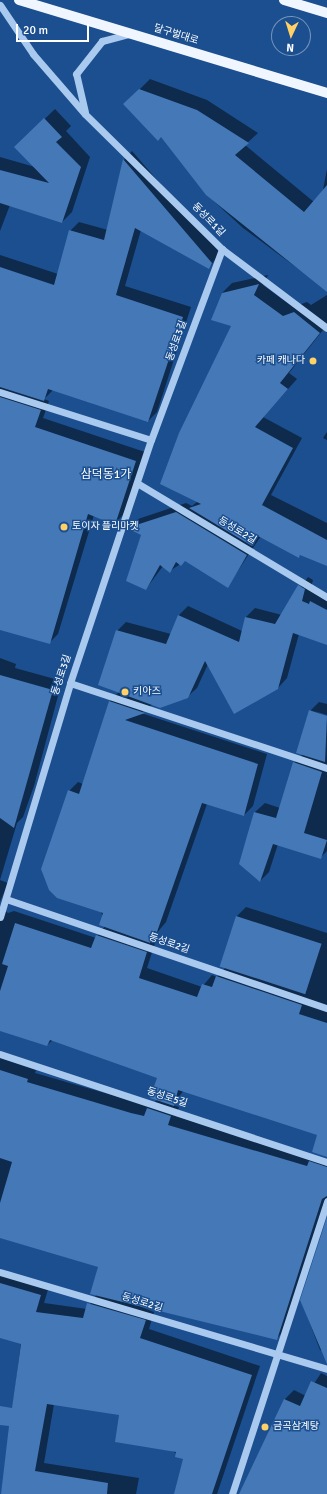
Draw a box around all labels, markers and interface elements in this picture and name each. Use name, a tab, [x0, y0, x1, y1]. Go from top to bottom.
scale bar	[18, 16, 91, 42]
north arrow	[271, 16, 311, 56]
text: 20 m	[23, 23, 48, 38]
street label: 달구벌대로	[152, 23, 200, 47]
text: N	[286, 41, 294, 54]
street label: 동성로1길	[189, 201, 227, 239]
street label: 동성로3길	[164, 319, 190, 363]
place label: 카페 캐나다	[257, 355, 305, 367]
marker: 카페 캐나다	[308, 356, 318, 366]
district label: 삼덕동1가	[81, 468, 131, 482]
street label: 동성로2길	[216, 515, 258, 547]
place label: 토이자 플리마켓	[72, 521, 139, 533]
marker: 토이자 플리마켓	[59, 522, 69, 532]
street label: 동성로3길	[50, 653, 74, 697]
place label: 키아즈	[133, 686, 161, 698]
marker: 키아즈	[120, 687, 130, 697]
street label: 동성로2길	[147, 931, 191, 957]
street label: 동성로5길	[145, 1086, 189, 1110]
street label: 동성로2길	[120, 1291, 164, 1315]
place label: 금곡삼계탕	[273, 1421, 319, 1433]
marker: 금곡삼계탕	[260, 1422, 270, 1432]

